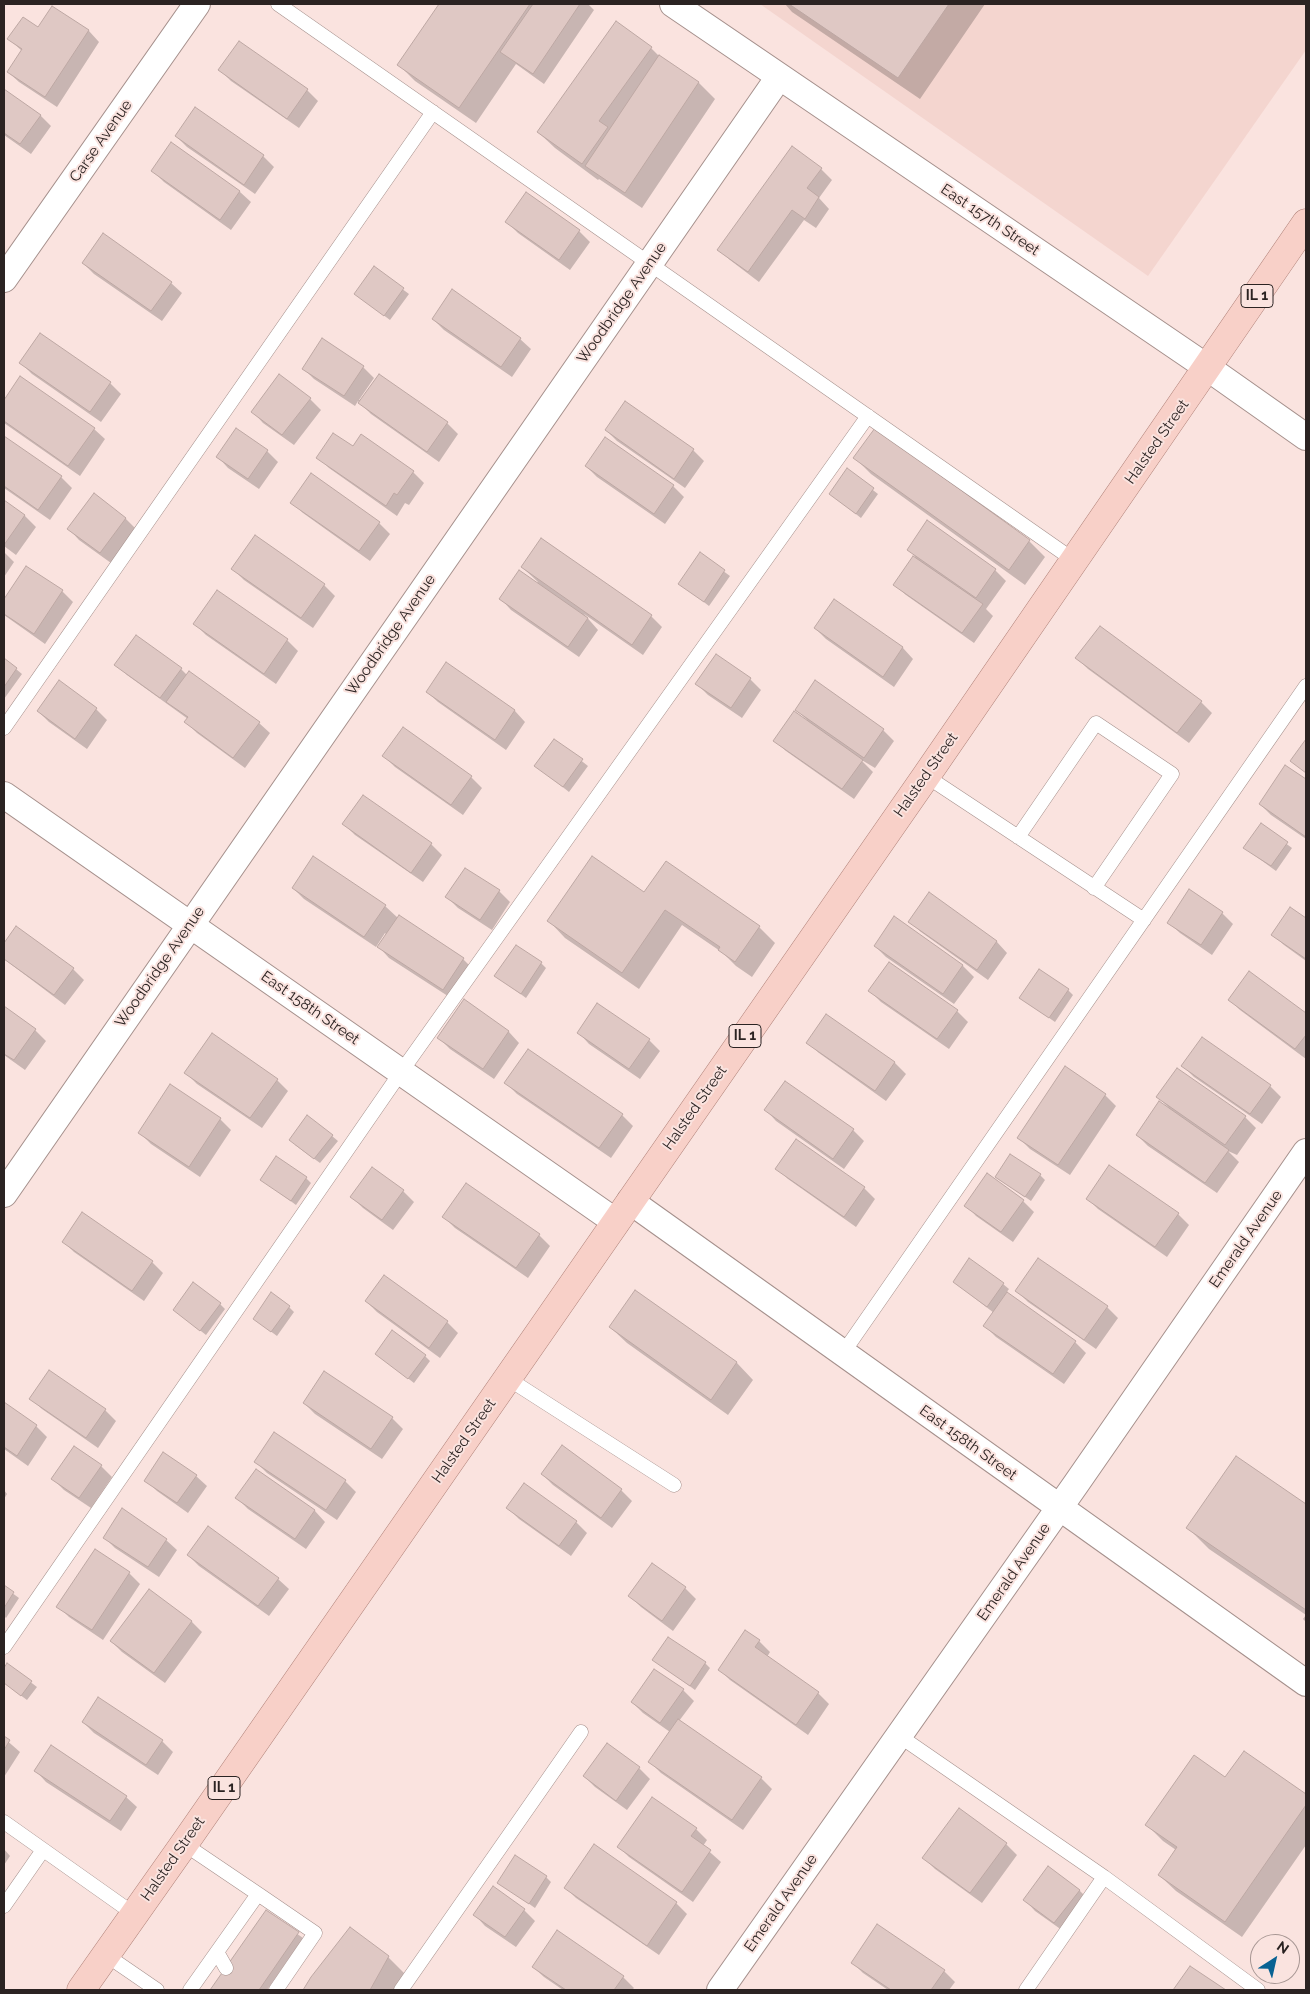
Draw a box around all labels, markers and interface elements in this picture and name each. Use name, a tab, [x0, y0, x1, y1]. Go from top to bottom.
street label: Carse Avenue	[66, 96, 136, 186]
street label: East 157th Street	[937, 180, 1043, 260]
street label: Woodbridge Avenue	[573, 239, 671, 367]
road number: IL 1	[1241, 284, 1273, 308]
street label: Halsted Street	[1121, 396, 1193, 488]
street label: Woodbridge Avenue	[342, 571, 440, 699]
street label: Halsted Street	[890, 729, 962, 821]
street label: Woodbridge Avenue	[111, 903, 209, 1031]
street label: East 158th Street	[257, 967, 363, 1049]
road number: IL 1	[729, 1024, 761, 1048]
street label: Halsted Street	[659, 1062, 731, 1154]
street label: Emerald Avenue	[1206, 1187, 1286, 1291]
street label: Halsted Street	[428, 1395, 500, 1487]
street label: East 158th Street	[916, 1402, 1020, 1484]
street label: Emerald Avenue	[974, 1520, 1054, 1624]
road number: IL 1	[208, 1776, 240, 1800]
street label: Halsted Street	[137, 1813, 209, 1905]
street label: Emerald Avenue	[741, 1851, 821, 1955]
north arrow	[1250, 1934, 1300, 1984]
text: N	[1274, 1938, 1292, 1957]

